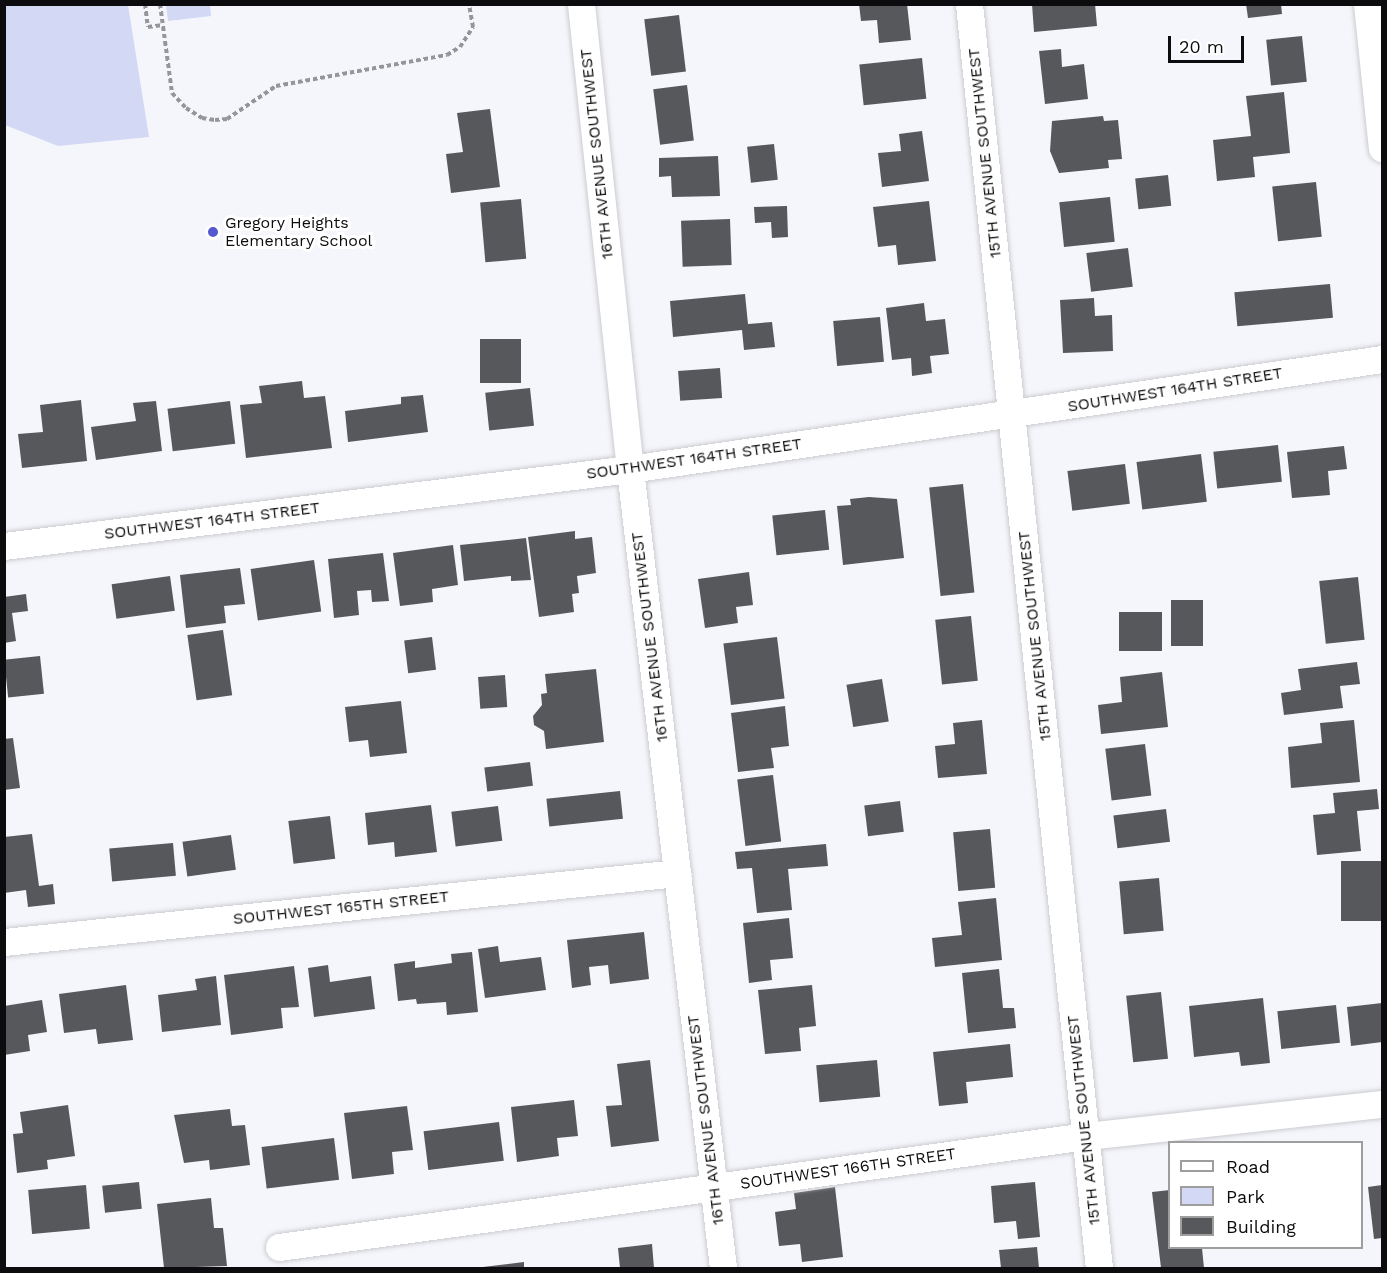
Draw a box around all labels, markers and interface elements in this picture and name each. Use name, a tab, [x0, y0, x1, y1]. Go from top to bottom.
scale bar	[1171, 24, 1248, 62]
text: 20 m	[1179, 36, 1224, 57]
street label: 15TH AVENUE SOUTHWEST	[964, 47, 1006, 259]
street label: 16TH AVENUE SOUTHWEST	[576, 48, 618, 260]
place label: Gregory Heights Elementary School	[225, 213, 373, 251]
marker: Gregory Heights Elementary School	[206, 225, 220, 239]
street label: SOUTHWEST 164TH STREET	[1066, 363, 1284, 417]
street label: SOUTHWEST 164TH STREET	[585, 434, 803, 484]
street label: SOUTHWEST 164TH STREET	[103, 498, 321, 544]
street label: 15TH AVENUE SOUTHWEST	[1014, 530, 1056, 742]
street label: 16TH AVENUE SOUTHWEST	[628, 531, 672, 743]
street label: SOUTHWEST 165TH STREET	[232, 887, 450, 929]
street label: 16TH AVENUE SOUTHWEST	[684, 1014, 728, 1226]
street label: 15TH AVENUE SOUTHWEST	[1063, 1014, 1105, 1226]
legend	[1168, 1141, 1363, 1249]
street label: SOUTHWEST 166TH STREET	[739, 1144, 957, 1194]
text: Road	[1226, 1156, 1270, 1177]
text: Park	[1226, 1186, 1265, 1207]
text: Building	[1226, 1216, 1296, 1237]

